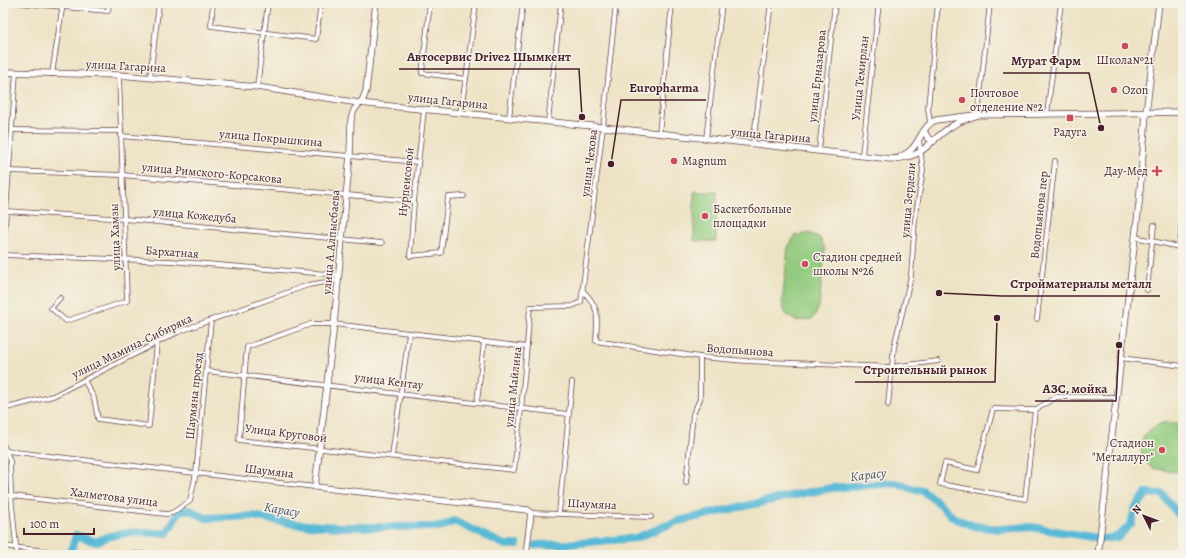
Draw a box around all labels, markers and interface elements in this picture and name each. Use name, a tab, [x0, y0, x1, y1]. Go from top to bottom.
street label: улица Ерназарова	[804, 28, 830, 124]
street label: Улица Темирлан	[848, 35, 872, 121]
marker: Школа№21	[1120, 41, 1130, 51]
callout: Автосервис Drive2 Шымкент	[399, 44, 579, 69]
text: Автосервис Drive2 Шымкент	[406, 48, 571, 65]
callout: Мурат Фарм	[1003, 48, 1089, 73]
text: Мурат Фарм	[1011, 52, 1081, 69]
place label: Школа№21	[1096, 52, 1154, 68]
street label: улица Гагарина	[85, 56, 167, 76]
callout: Europharma	[621, 75, 706, 100]
text: Europharma	[629, 79, 699, 96]
place label: Ozon	[1122, 82, 1149, 98]
place label: Почтовое отделение №2	[970, 85, 1043, 115]
marker: Ozon	[1109, 85, 1119, 95]
street label: улица Гагарина	[406, 89, 489, 113]
marker: Почтовое отделение №2	[957, 95, 967, 105]
marker: Радуга	[1065, 113, 1075, 123]
street label: улица Гагарина	[729, 123, 812, 147]
place label: Радуга	[1053, 124, 1087, 140]
street label: улица Покрышкина	[218, 125, 324, 151]
street label: улица Чехова	[577, 128, 601, 199]
street label: Нурпеисовой	[394, 147, 418, 217]
place label: Magnum	[682, 153, 727, 169]
marker: Magnum	[669, 156, 679, 166]
street label: улица Римского-Корсакова	[140, 159, 283, 187]
street label: улица Зердели	[897, 162, 919, 239]
place label: Дау-Мед	[1104, 163, 1148, 179]
marker: Дау-Мед	[1151, 165, 1163, 177]
street label: Водопьянова пер	[1026, 170, 1052, 260]
street label: улица А.Алпысбаева	[318, 188, 344, 296]
place label: Баскетбольные площадки	[713, 201, 792, 231]
street label: улица Хамзы	[106, 203, 124, 272]
street label: улица Кожедуба	[152, 203, 238, 227]
marker: Баскетбольные площадки	[700, 211, 710, 221]
street label: Бархатная	[145, 242, 199, 262]
place label: Стадион средней школы №26	[813, 249, 902, 279]
marker: Стадион средней школы №26	[800, 259, 810, 269]
callout: Стройматериалы металл	[1002, 271, 1160, 296]
text: Стройматериалы металл	[1010, 275, 1152, 292]
street label: улица Мамина-Сибиряка	[68, 310, 195, 383]
street label: Водопьянова	[706, 340, 775, 360]
street label: улица Майлина	[501, 345, 525, 429]
street label: Шаумяна проезд	[181, 351, 207, 440]
callout: Строительный рынок	[855, 357, 995, 382]
text: Строительный рынок	[863, 361, 987, 378]
street label: улица Кентау	[353, 369, 425, 393]
callout: АЗС, мойка	[1035, 376, 1116, 401]
text: АЗС, мойка	[1042, 380, 1108, 397]
street label: Улица Круговой	[244, 420, 328, 446]
place label: Стадион "Металлург"	[1092, 435, 1154, 465]
marker: Стадион "Металлург"	[1157, 445, 1167, 455]
street label: Шаумяна	[243, 460, 295, 482]
water label: Карасу	[849, 464, 888, 485]
street label: Халметова улица	[69, 484, 159, 510]
street label: Шаумяна	[567, 495, 618, 513]
north arrow	[1124, 496, 1164, 536]
water label: Карасу	[263, 498, 302, 521]
text: N	[1129, 502, 1145, 518]
scale bar	[24, 510, 94, 536]
text: 100 m	[30, 516, 59, 532]

